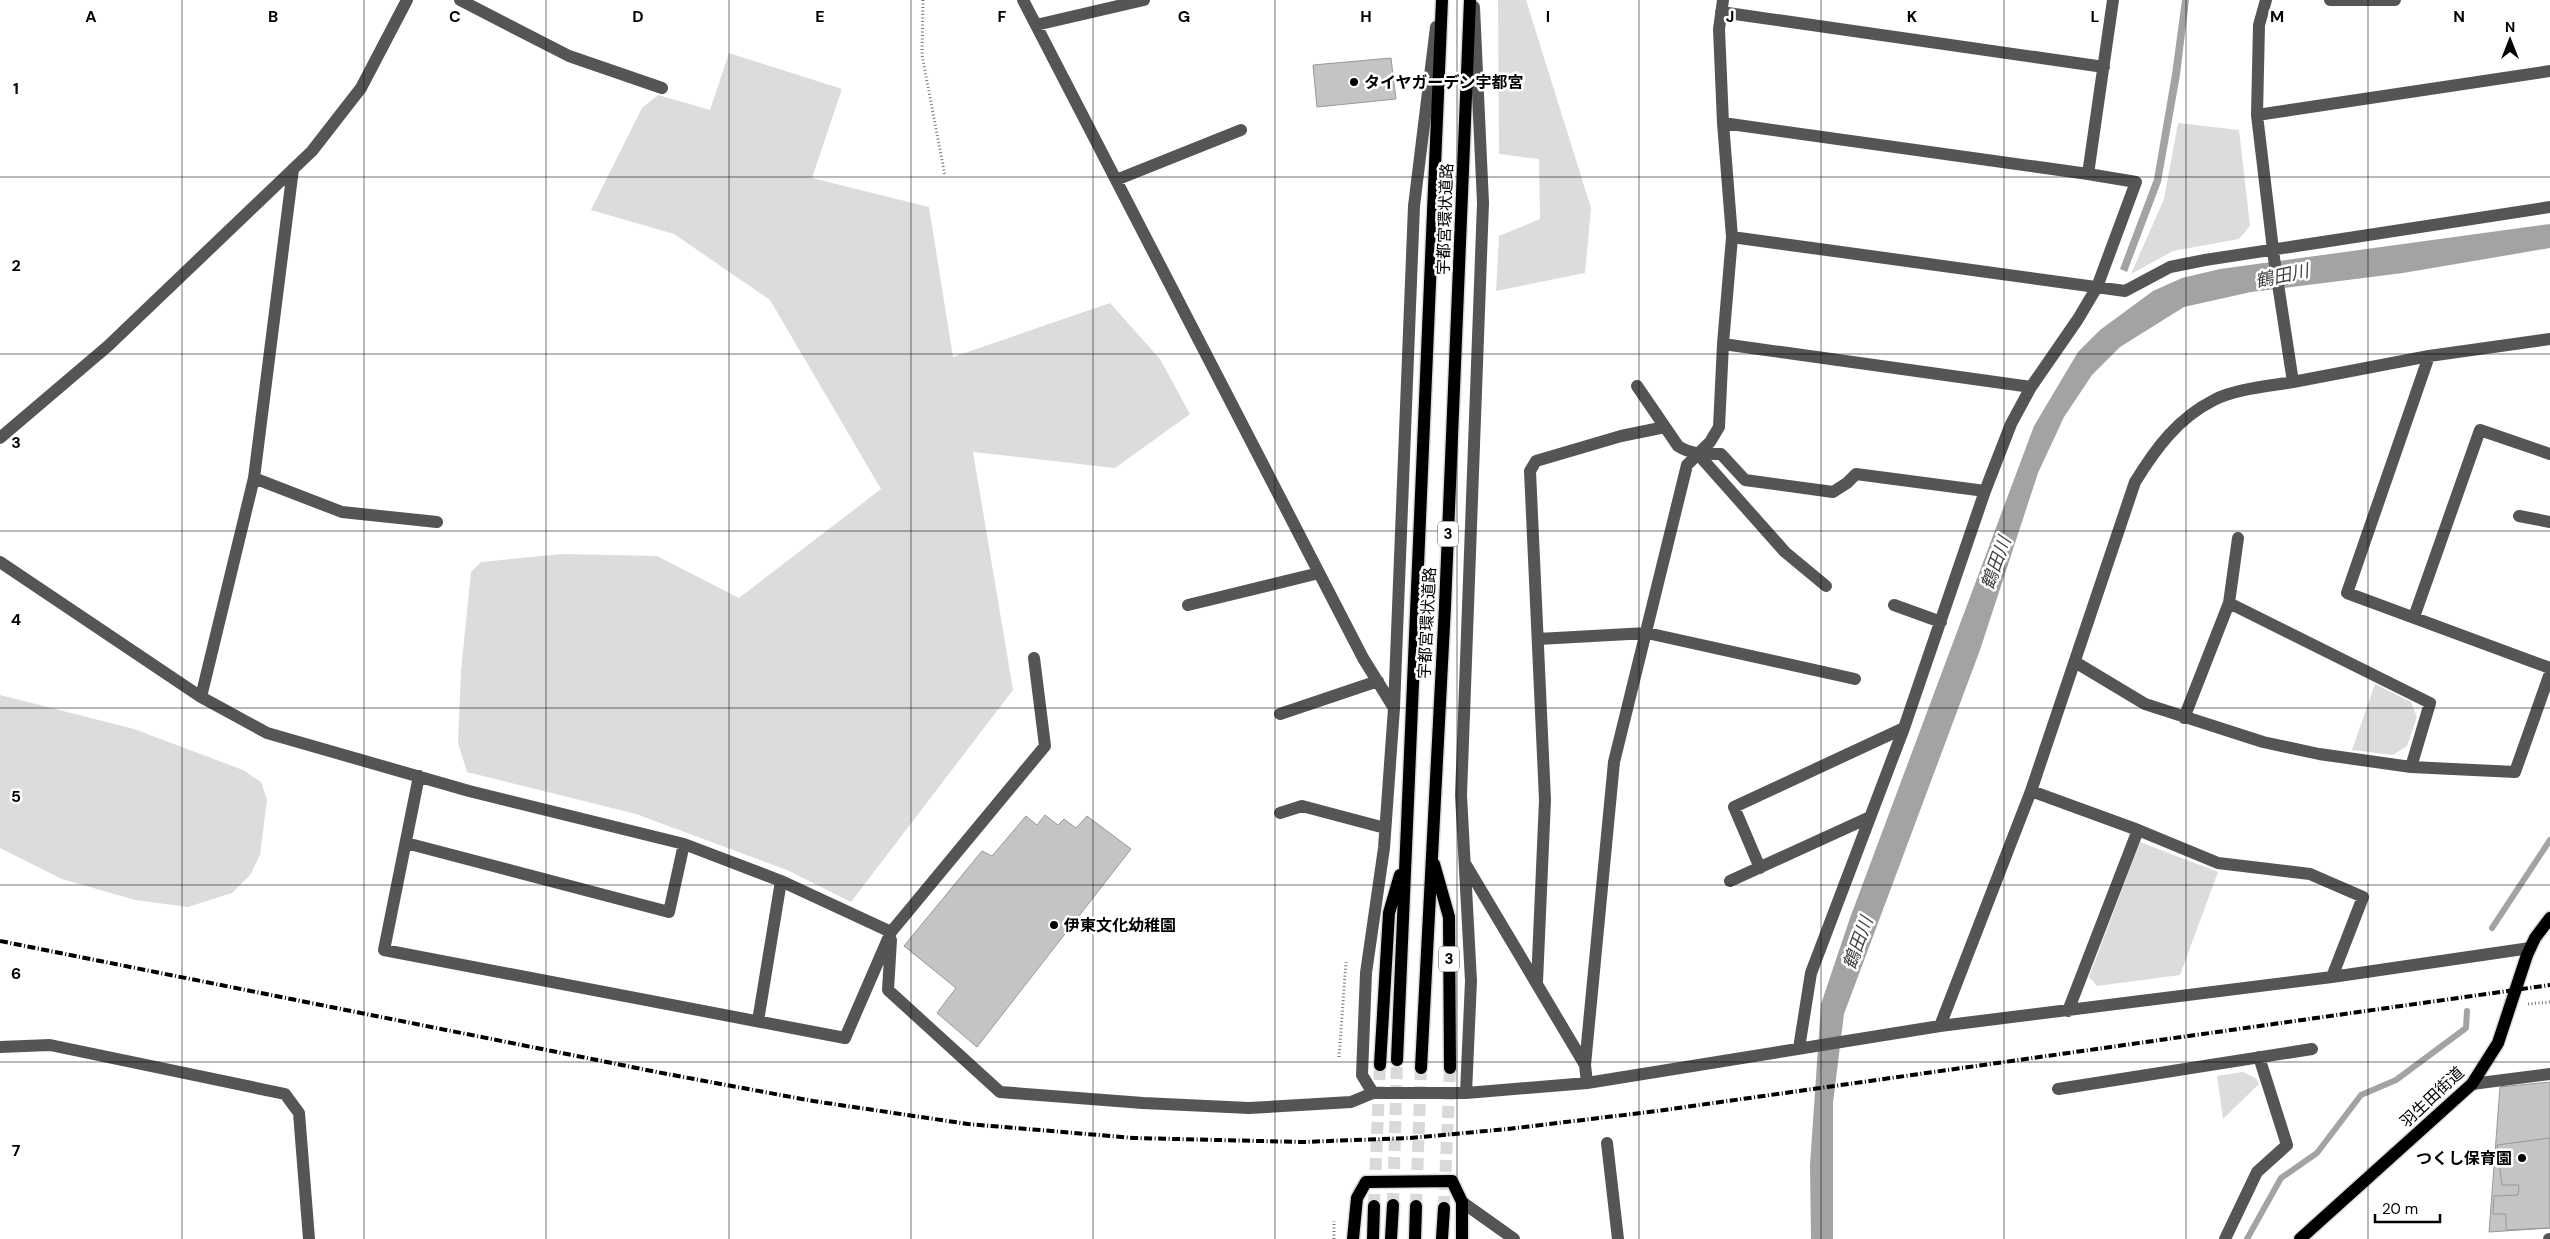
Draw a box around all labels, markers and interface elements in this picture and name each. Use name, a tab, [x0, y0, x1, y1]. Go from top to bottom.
text: A	[85, 6, 97, 27]
text: B	[268, 6, 278, 27]
text: C	[449, 6, 461, 27]
text: D	[632, 6, 644, 27]
text: E	[815, 6, 825, 27]
text: F	[998, 6, 1007, 27]
text: G	[1178, 6, 1190, 27]
text: H	[1360, 6, 1372, 27]
text: I	[1546, 6, 1550, 27]
text: J	[1726, 6, 1734, 27]
text: K	[1907, 6, 1918, 27]
text: L	[2091, 6, 2100, 27]
text: M	[2270, 6, 2284, 27]
text: N	[2453, 6, 2465, 27]
north arrow	[2485, 15, 2535, 65]
text: N	[2505, 18, 2515, 36]
place label: タイヤガーデン宇都宮	[1364, 72, 1524, 93]
marker: タイヤガーデン宇都宮	[1348, 76, 1360, 88]
text: 1	[13, 78, 19, 99]
street label: 宇都宮環状道路	[1433, 163, 1457, 275]
text: 2	[11, 255, 21, 276]
water label: 鶴田川	[2253, 258, 2313, 293]
text: 3	[11, 432, 21, 453]
road number: 3	[1438, 522, 1458, 546]
water label: 鶴田川	[1975, 532, 2017, 592]
street label: 宇都宮環状道路	[1414, 567, 1440, 679]
text: 4	[11, 609, 21, 630]
text: 5	[11, 786, 21, 807]
water label: 鶴田川	[1837, 912, 1879, 972]
place label: 伊東文化幼稚園	[1063, 915, 1176, 936]
marker: 伊東文化幼稚園	[1048, 919, 1060, 931]
road number: 3	[1439, 946, 1459, 972]
text: 6	[11, 963, 21, 984]
street label: 羽生田街道	[2396, 1062, 2468, 1132]
text: 7	[12, 1140, 21, 1161]
place label: つくし保育園	[2416, 1148, 2512, 1169]
marker: つくし保育園	[2516, 1152, 2528, 1164]
scale bar	[2375, 1192, 2440, 1224]
text: 20 m	[2382, 1199, 2418, 1219]

